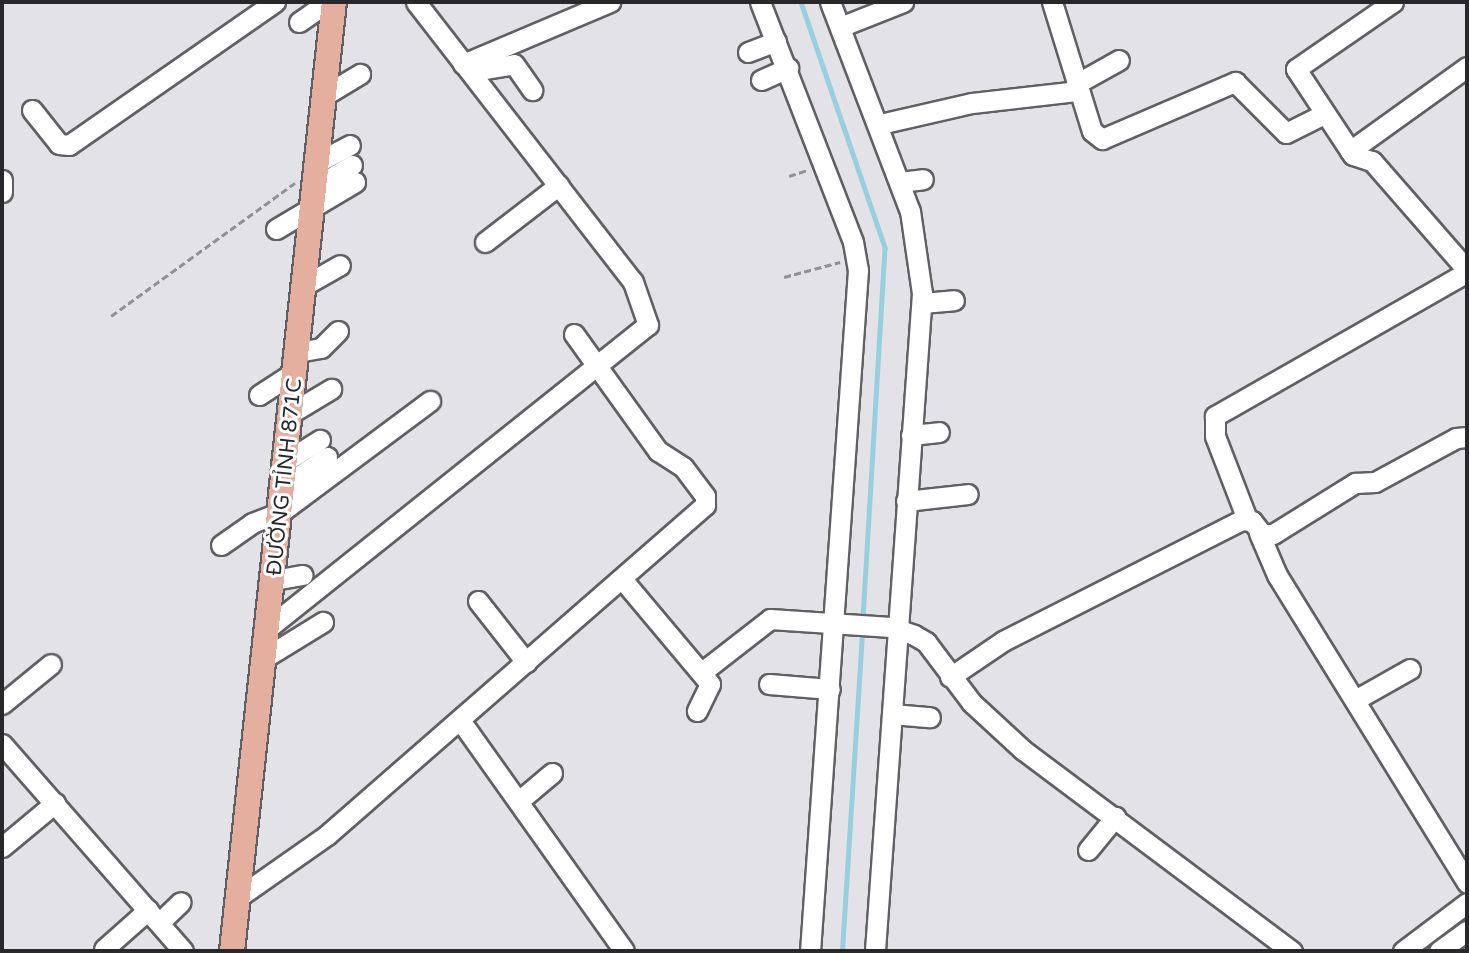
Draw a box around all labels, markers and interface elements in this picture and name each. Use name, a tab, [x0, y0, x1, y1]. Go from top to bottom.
street label: ĐƯỜNG TỈNH 871C	[262, 377, 308, 577]

